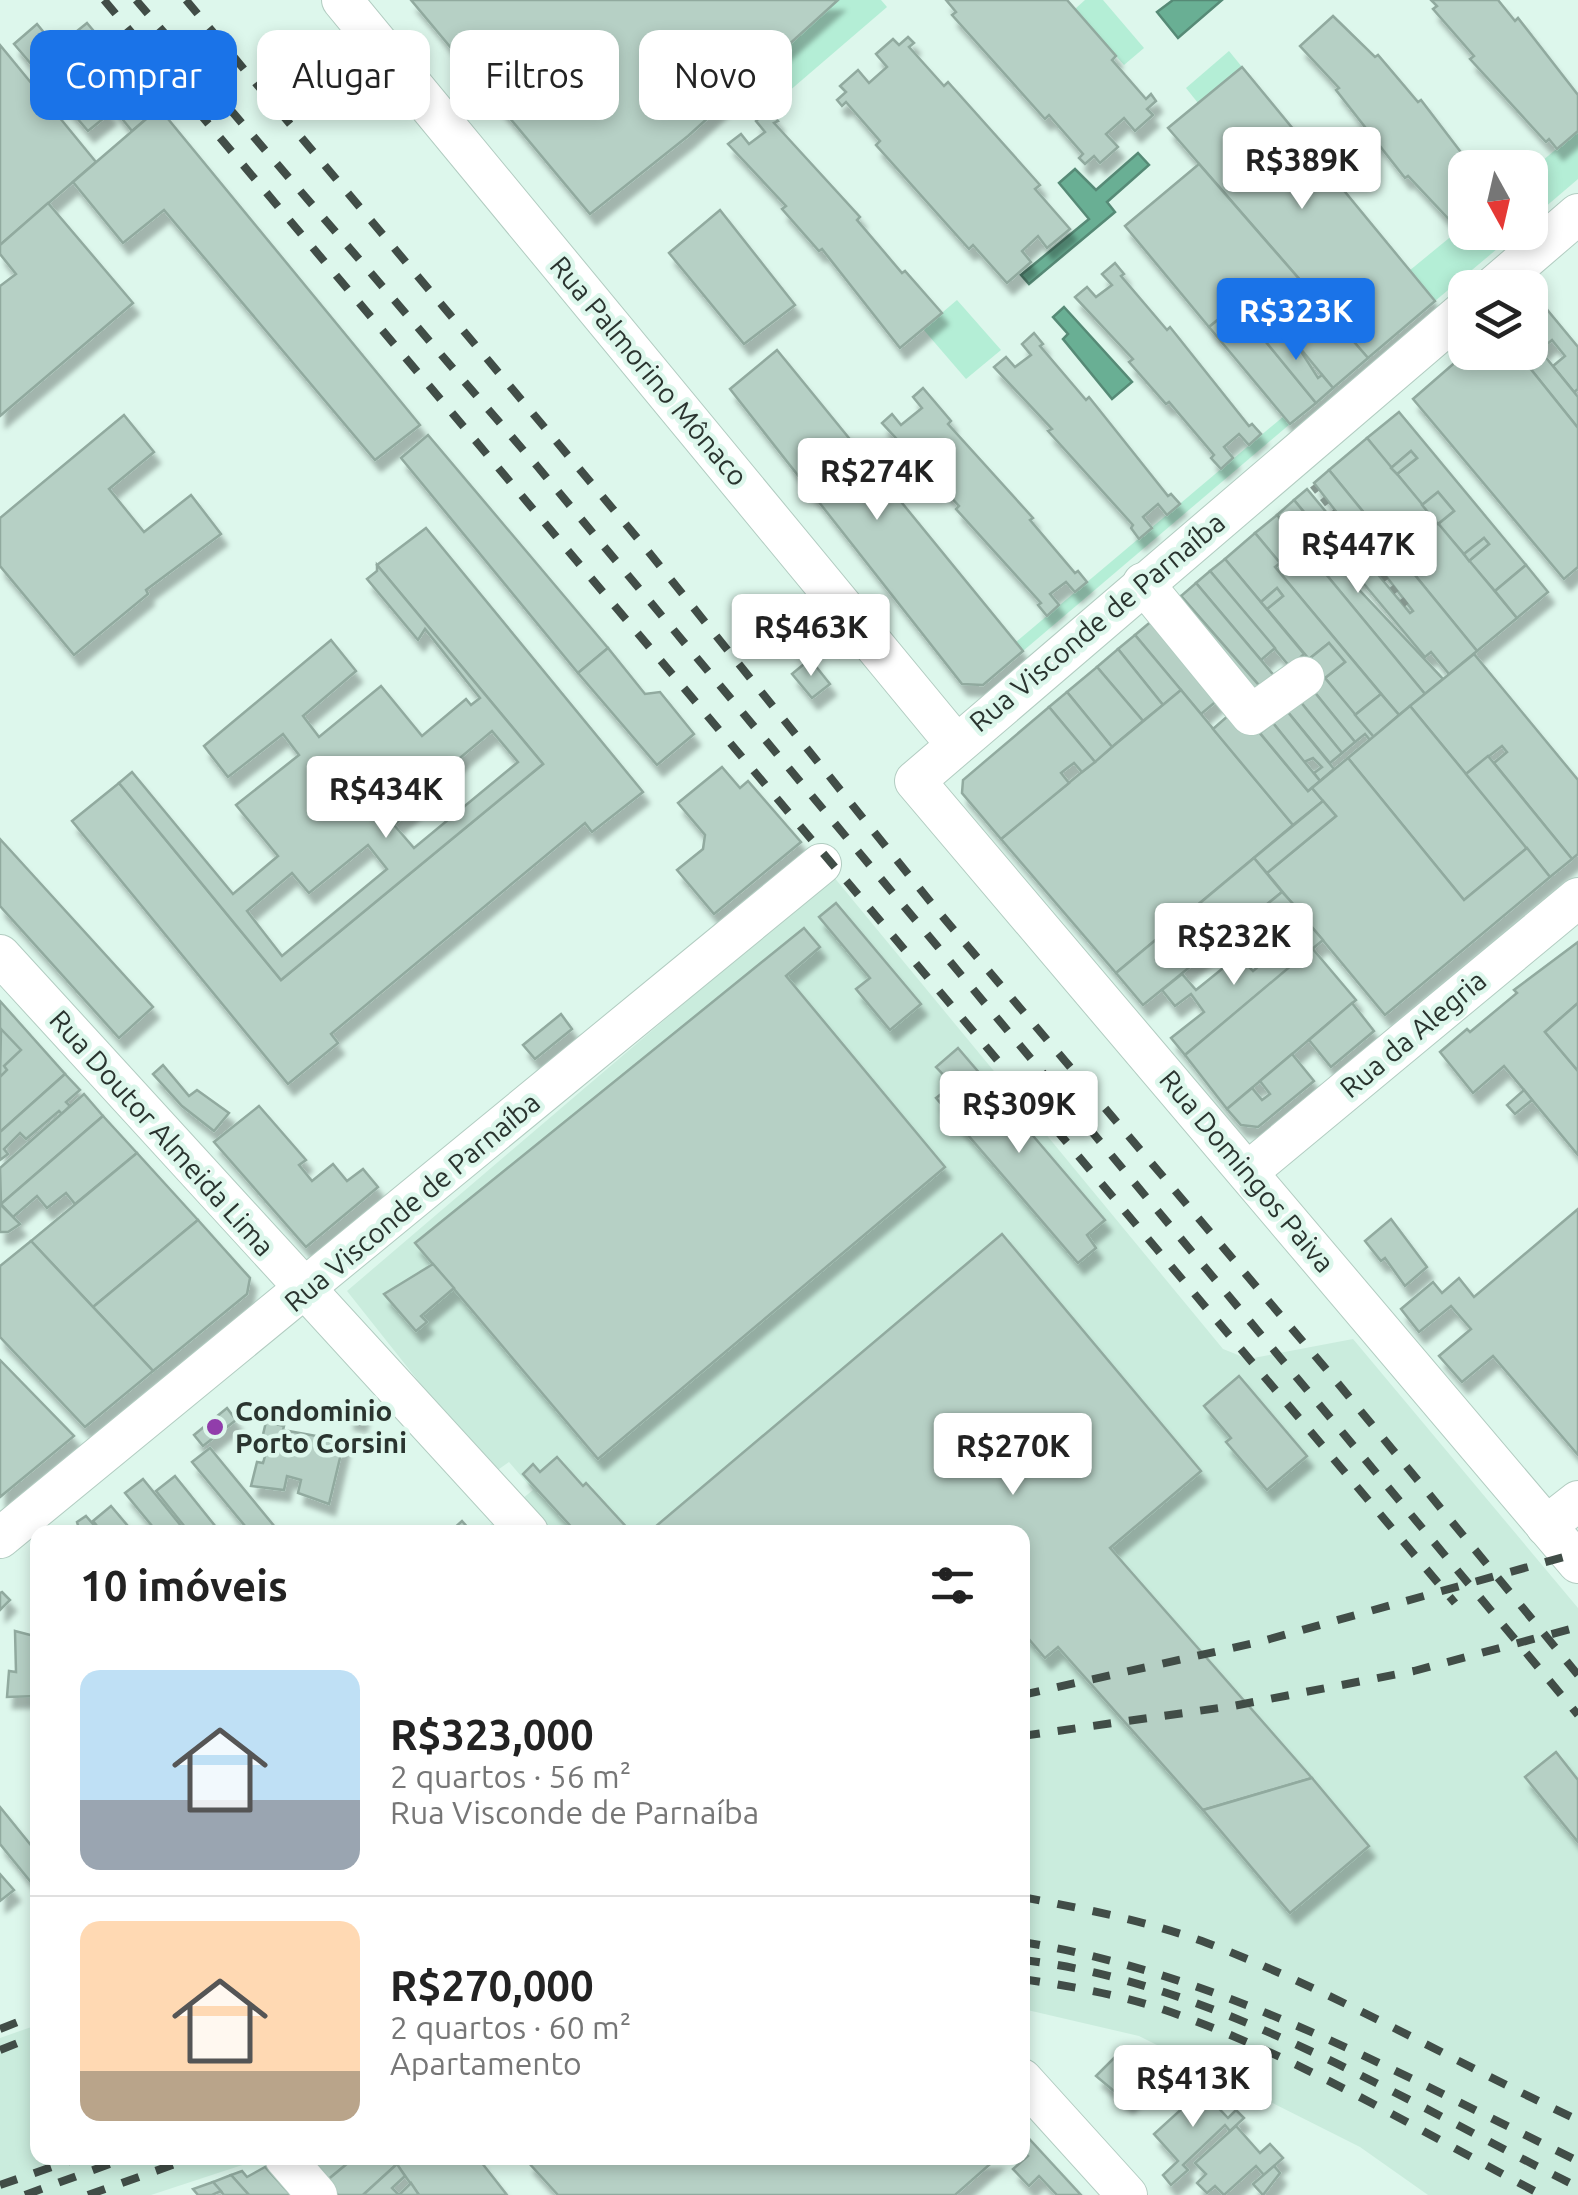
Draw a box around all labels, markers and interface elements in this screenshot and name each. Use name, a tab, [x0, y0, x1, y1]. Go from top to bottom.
chip: Comprar	[30, 30, 237, 120]
chip: Alugar	[257, 30, 430, 120]
chip: Filtros	[450, 30, 619, 120]
chip: Novo	[639, 30, 792, 120]
pin: R$389K	[1221, 127, 1383, 212]
text: R$389K	[1245, 141, 1359, 177]
north arrow	[1448, 150, 1548, 250]
map controls	[1448, 150, 1548, 370]
street label: Rua Palmorino Mônaco	[544, 250, 754, 492]
button: layers	[1448, 270, 1548, 370]
pin: R$323K	[1215, 278, 1377, 363]
text: R$323K	[1239, 292, 1353, 328]
pin: R$274K	[796, 438, 958, 523]
text: R$274K	[820, 452, 934, 488]
street label: Rua Visconde de Parnaíba	[963, 506, 1230, 737]
pin: R$447K	[1277, 511, 1439, 596]
text: R$447K	[1301, 525, 1415, 561]
pin: R$463K	[730, 594, 892, 679]
text: R$463K	[754, 608, 868, 644]
pin: R$434K	[305, 756, 467, 841]
text: R$434K	[329, 770, 443, 806]
pin: R$232K	[1153, 903, 1315, 988]
text: R$232K	[1177, 917, 1291, 953]
street label: Rua da Alegria	[1334, 964, 1492, 1103]
street label: Rua Doutor Almeida Lima	[44, 1004, 281, 1262]
street label: Rua Domingos Paiva	[1154, 1063, 1341, 1278]
pin: R$309K	[938, 1071, 1100, 1156]
text: R$309K	[962, 1085, 1076, 1121]
street label: Rua Visconde de Parnaíba	[278, 1086, 545, 1317]
place label: Condominio Porto Corsini	[235, 1395, 407, 1458]
pin: R$270K	[932, 1413, 1094, 1498]
marker: Condominio Porto Corsini	[204, 1416, 226, 1438]
text: R$270K	[956, 1427, 1070, 1463]
icon: filters	[925, 1558, 980, 1613]
text: 10 imóveis	[80, 1562, 288, 1609]
icon: home	[160, 1710, 280, 1830]
text: R$323,000	[390, 1711, 594, 1758]
text: 2 quartos · 56 m²	[390, 1758, 631, 1794]
text: Rua Visconde de Parnaíba	[390, 1794, 759, 1830]
icon: home	[160, 1961, 280, 2081]
text: R$270,000	[390, 1962, 594, 2009]
text: 2 quartos · 60 m²	[390, 2009, 631, 2045]
text: Apartamento	[390, 2045, 582, 2081]
pin: R$413K	[1112, 2045, 1274, 2130]
text: R$413K	[1136, 2059, 1250, 2095]

